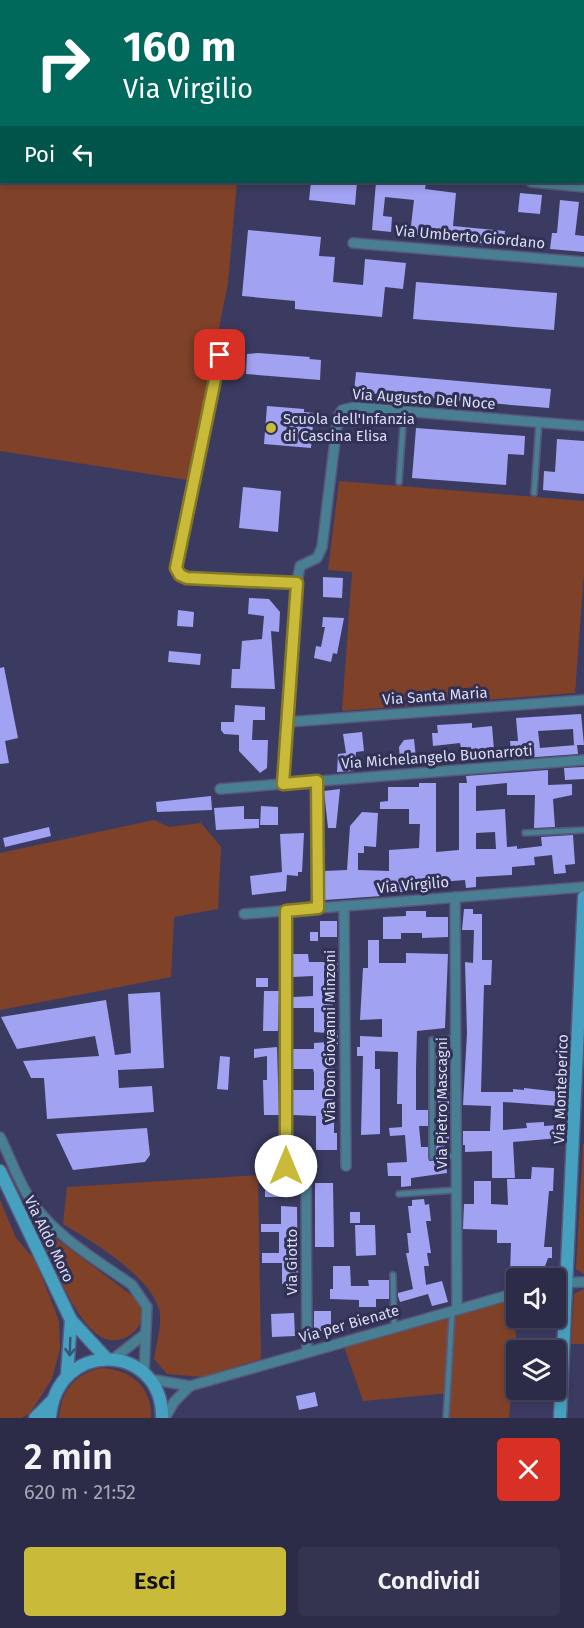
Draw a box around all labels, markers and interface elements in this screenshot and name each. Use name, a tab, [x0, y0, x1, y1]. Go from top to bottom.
text: 160 m	[123, 22, 236, 72]
icon: right	[24, 24, 102, 102]
text: Via Virgilio	[123, 73, 253, 105]
icon: left	[67, 138, 100, 171]
text: Poi	[24, 141, 55, 168]
street label: Via Umberto Giordano	[394, 221, 546, 253]
pin	[194, 329, 245, 380]
icon: arrive	[203, 338, 236, 371]
street label: Via Augusto Del Noce	[352, 385, 496, 413]
place label: Scuola dell'Infanzia di Cascina Elisa	[283, 410, 415, 445]
marker: Scuola dell'Infanzia di Cascina Elisa	[264, 421, 278, 435]
street label: Via Santa Maria	[382, 683, 488, 709]
street label: Via Michelangelo Buonarroti	[341, 741, 533, 773]
street label: Via Virgilio	[376, 873, 450, 897]
street label: Via Don Giovanni Minzoni	[321, 950, 339, 1122]
street label: Via Monteberico	[550, 1034, 572, 1144]
street label: Via Pietro Mascagni	[433, 1037, 451, 1169]
position arrow	[254, 1134, 318, 1198]
street label: Via Aldo Moro	[20, 1193, 78, 1285]
street label: Via Giotto	[283, 1229, 301, 1295]
map controls	[506, 1268, 566, 1400]
button: sound	[506, 1268, 566, 1328]
street label: Via per Bienate	[297, 1301, 401, 1347]
one-way arrow	[65, 1337, 76, 1357]
button: layers	[506, 1340, 566, 1400]
text: 2 min	[24, 1435, 113, 1479]
button: close	[497, 1438, 560, 1501]
text: 620 m · 21:52	[24, 1480, 136, 1504]
button: Esci	[24, 1547, 286, 1616]
button: Condividi	[298, 1547, 560, 1616]

